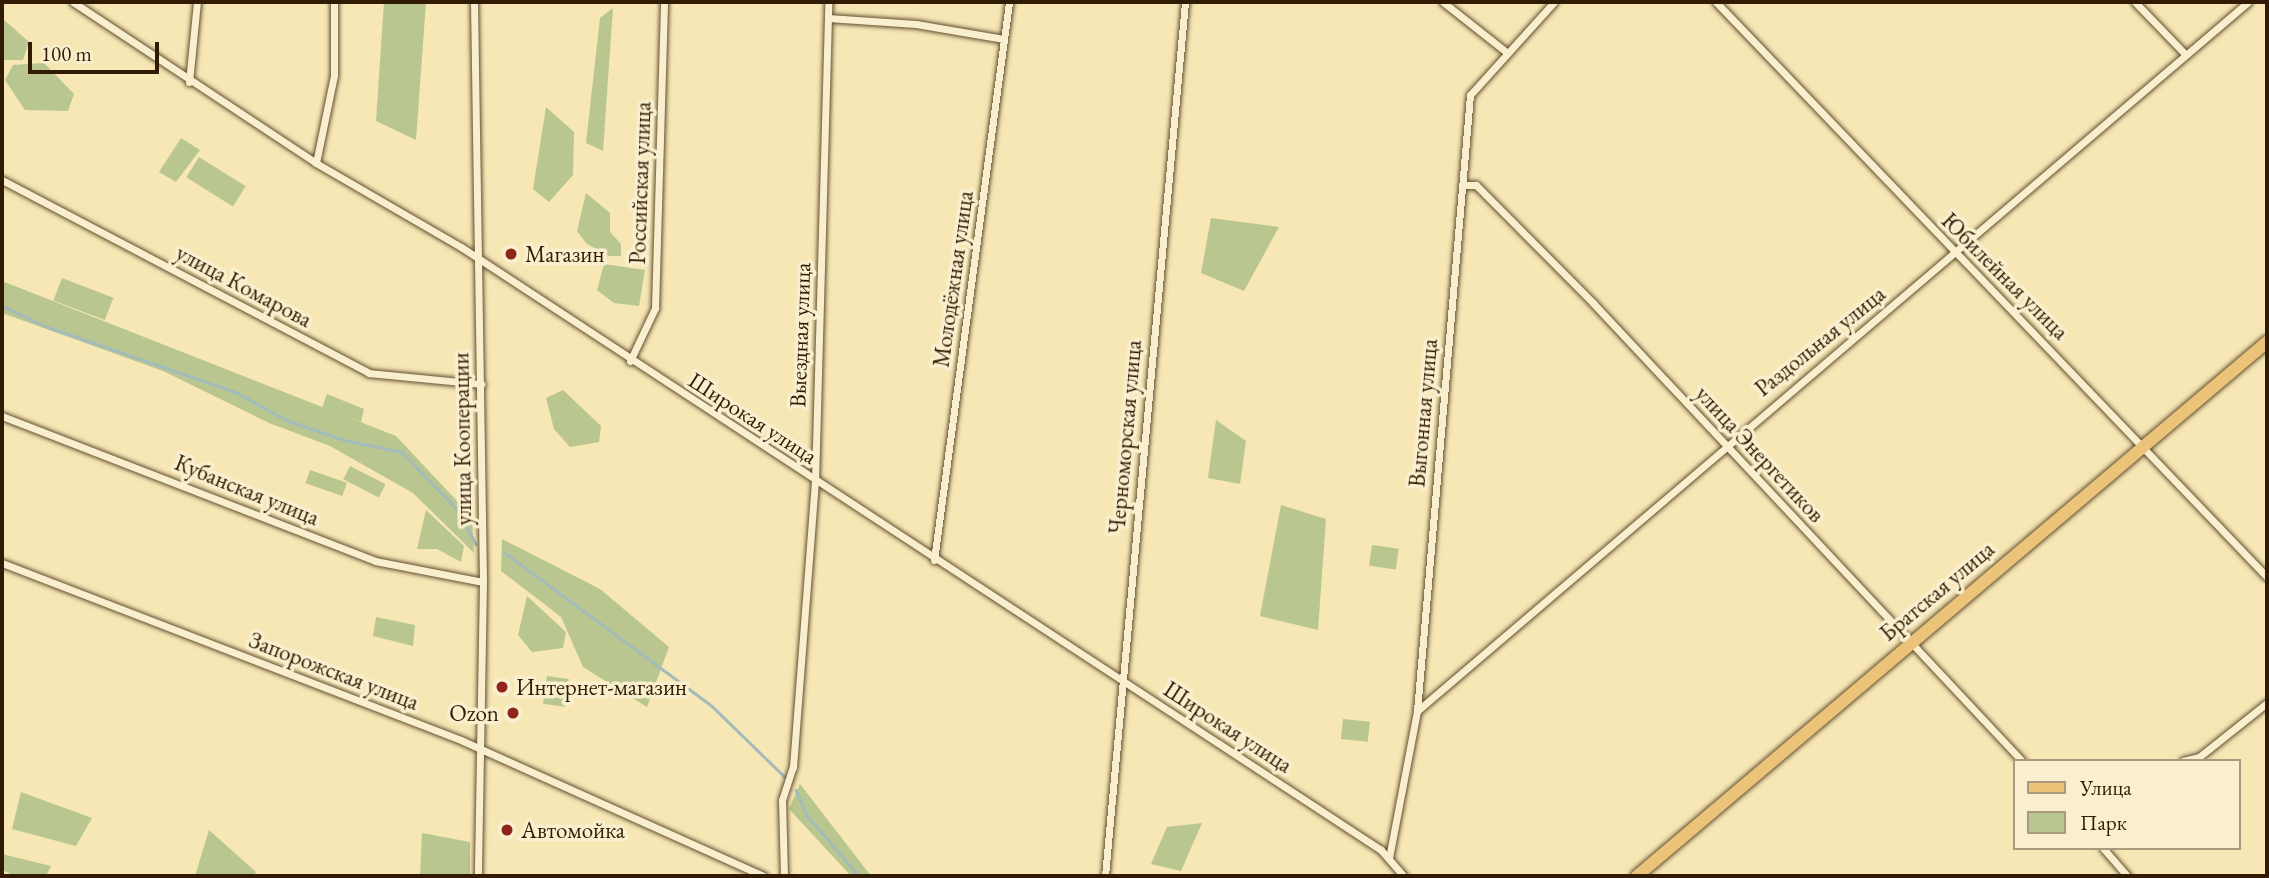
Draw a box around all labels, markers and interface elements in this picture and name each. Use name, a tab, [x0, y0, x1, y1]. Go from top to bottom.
scale bar	[32, 28, 163, 72]
text: 100 m	[41, 40, 92, 67]
street label: Российская улица	[623, 101, 657, 265]
street label: Молодёжная улица	[927, 189, 979, 369]
street label: Юбилейная улица	[1936, 207, 2074, 345]
street label: улица Комарова	[171, 239, 317, 333]
place label: Магазин	[525, 240, 604, 268]
marker: Магазин	[503, 246, 519, 262]
street label: Выездная улица	[784, 262, 816, 408]
street label: Раздольная улица	[1749, 280, 1891, 402]
street label: Выгонная улица	[1403, 338, 1443, 488]
street label: Черноморская улица	[1103, 339, 1147, 535]
street label: улица Кооперации	[447, 352, 477, 526]
street label: Широкая улица	[684, 366, 822, 470]
street label: улица Энергетиков	[1690, 380, 1830, 528]
street label: Кубанская улица	[171, 448, 323, 532]
street label: Братская улица	[1874, 535, 2000, 647]
street label: Запорожская улица	[245, 626, 423, 716]
place label: Интернет-магазин	[516, 673, 687, 701]
street label: Широкая улица	[1159, 675, 1297, 779]
marker: Интернет-магазин	[494, 679, 510, 695]
place label: Ozon	[449, 699, 499, 727]
marker: Ozon	[505, 705, 521, 721]
legend	[2014, 759, 2241, 850]
text: Улица	[2080, 774, 2132, 801]
text: Парк	[2080, 809, 2127, 836]
place label: Автомойка	[521, 816, 625, 844]
marker: Автомойка	[499, 822, 515, 838]

